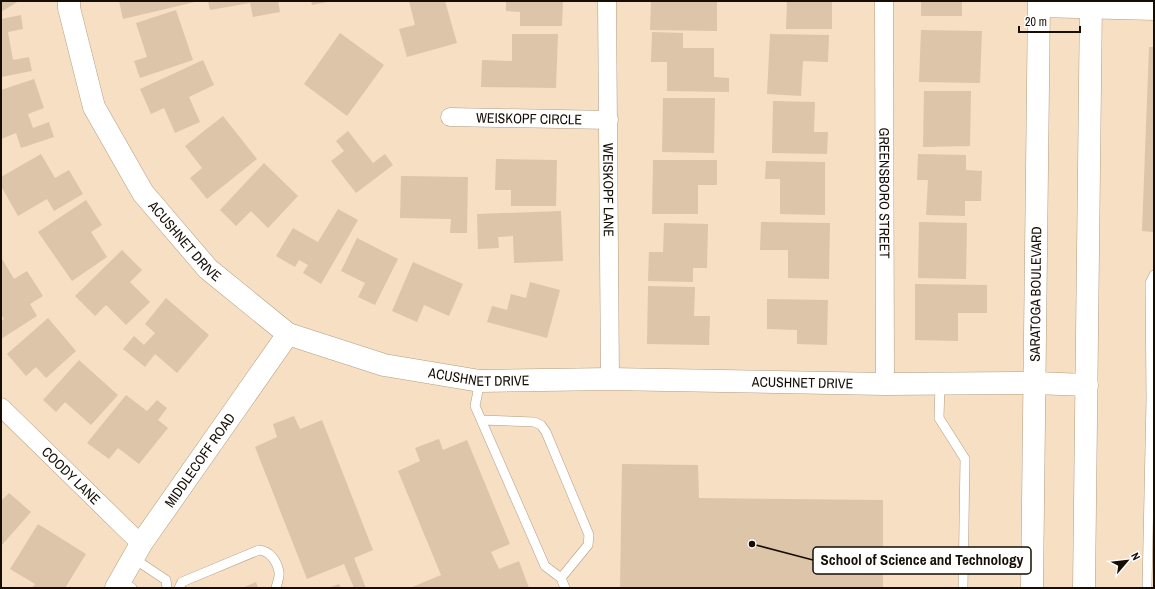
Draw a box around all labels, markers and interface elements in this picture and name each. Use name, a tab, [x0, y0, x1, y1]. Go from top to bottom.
scale bar	[1019, 8, 1080, 34]
text: 20 m	[1025, 14, 1047, 30]
street label: WEISKOPF CIRCLE	[476, 108, 582, 128]
street label: GREENSBORO STREET	[875, 128, 894, 258]
street label: WEISKOPF LANE	[599, 143, 618, 237]
street label: ACUSHNET DRIVE	[144, 196, 225, 285]
street label: SARATOGA BOULEVARD	[1026, 226, 1045, 362]
street label: ACUSHNET DRIVE	[426, 363, 529, 390]
street label: ACUSHNET DRIVE	[751, 373, 853, 392]
street label: MIDDLECOFF ROAD	[160, 409, 239, 511]
street label: COODY LANE	[38, 443, 104, 508]
north arrow	[1107, 541, 1147, 581]
callout: School of Science and Technology	[813, 547, 1031, 574]
text: School of Science and Technology	[821, 549, 1024, 570]
text: N	[1128, 550, 1144, 562]

